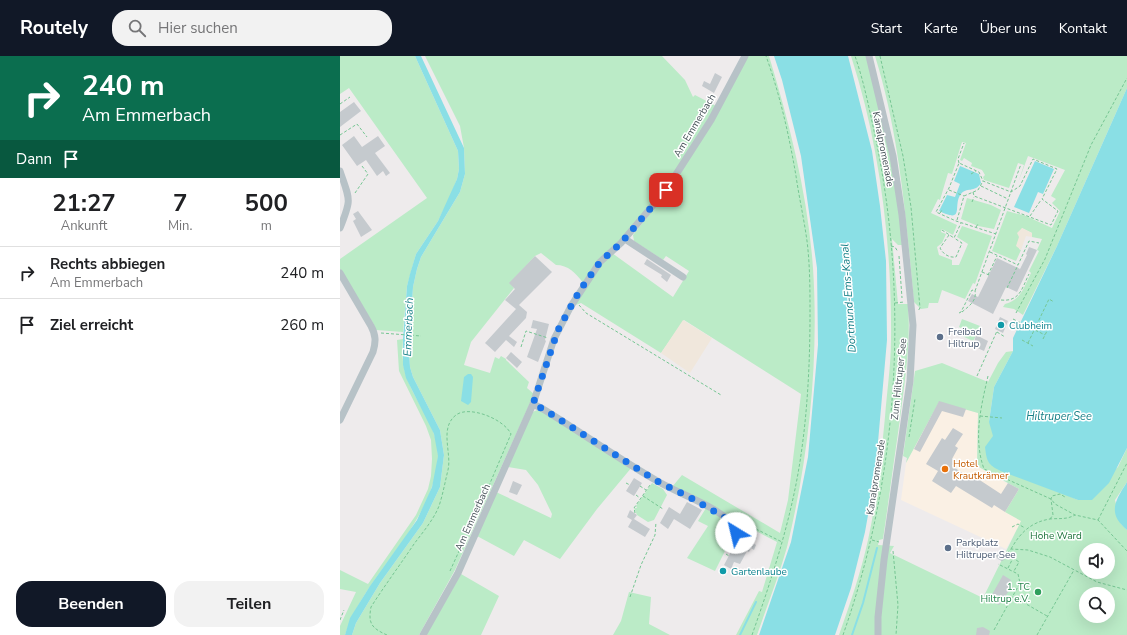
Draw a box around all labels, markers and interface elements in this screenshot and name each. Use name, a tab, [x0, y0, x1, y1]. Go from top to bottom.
search box	[112, 10, 392, 46]
text: Routely	[20, 15, 88, 41]
icon: search	[126, 17, 148, 39]
text: Hier suchen	[158, 18, 238, 38]
text: Start	[871, 19, 902, 38]
text: Karte	[924, 19, 958, 38]
text: Über uns	[980, 19, 1037, 38]
text: Kontakt	[1059, 19, 1107, 38]
text: 240 m	[82, 67, 165, 105]
icon: right	[16, 72, 68, 124]
street label: Am Emmerbach	[670, 91, 719, 160]
text: Am Emmerbach	[82, 103, 211, 127]
street label: Kanalpromenade	[869, 110, 897, 188]
icon: arrive	[60, 148, 82, 170]
text: Dann	[16, 149, 52, 169]
pin	[649, 173, 683, 207]
icon: arrive	[655, 179, 677, 201]
text: 21:27	[52, 187, 116, 219]
text: 7	[173, 187, 187, 219]
text: 500	[245, 187, 288, 219]
text: Ankunft	[61, 217, 107, 235]
text: Min.	[168, 217, 192, 235]
text: m	[261, 217, 272, 235]
water label: Dortmund-Ems-Kanal	[837, 243, 860, 353]
text: Rechts abbiegen	[50, 254, 165, 274]
icon: right	[16, 262, 38, 284]
text: 240 m	[280, 263, 324, 283]
text: Am Emmerbach	[50, 274, 143, 292]
water label: Emmerbach	[400, 297, 417, 357]
icon: arrive	[16, 314, 38, 336]
text: Ziel erreicht	[50, 315, 133, 335]
text: 260 m	[280, 315, 324, 335]
place label: Clubheim	[1009, 319, 1052, 333]
marker: Clubheim	[996, 320, 1006, 330]
place label: Freibad Hiltrup	[948, 325, 982, 351]
marker: Freibad Hiltrup	[935, 332, 945, 342]
street label: Zum Hiltruper See	[888, 338, 910, 421]
water label: Hiltruper See	[1026, 409, 1092, 424]
street label: Kanalpromenade	[863, 438, 889, 516]
place label: Hotel Krautkrämer	[953, 457, 1009, 483]
marker: Hotel Krautkrämer	[940, 464, 950, 474]
street label: Am Emmerbach	[452, 482, 494, 553]
position arrow	[715, 512, 757, 554]
park label: Hohe Ward	[1030, 529, 1082, 543]
place label: Parkplatz Hiltruper See	[956, 536, 1016, 562]
marker: Parkplatz Hiltruper See	[943, 543, 953, 553]
map controls	[1079, 543, 1115, 623]
button: sound	[1079, 543, 1115, 579]
place label: Gartenlaube	[731, 565, 787, 579]
marker: Gartenlaube	[718, 566, 728, 576]
place label: 1. TC Hiltrup e.V.	[980, 580, 1030, 606]
button: Beenden	[16, 581, 166, 627]
button: Teilen	[174, 581, 324, 627]
marker: 1. TC Hiltrup e.V.	[1033, 587, 1043, 597]
button: search	[1079, 587, 1115, 623]

